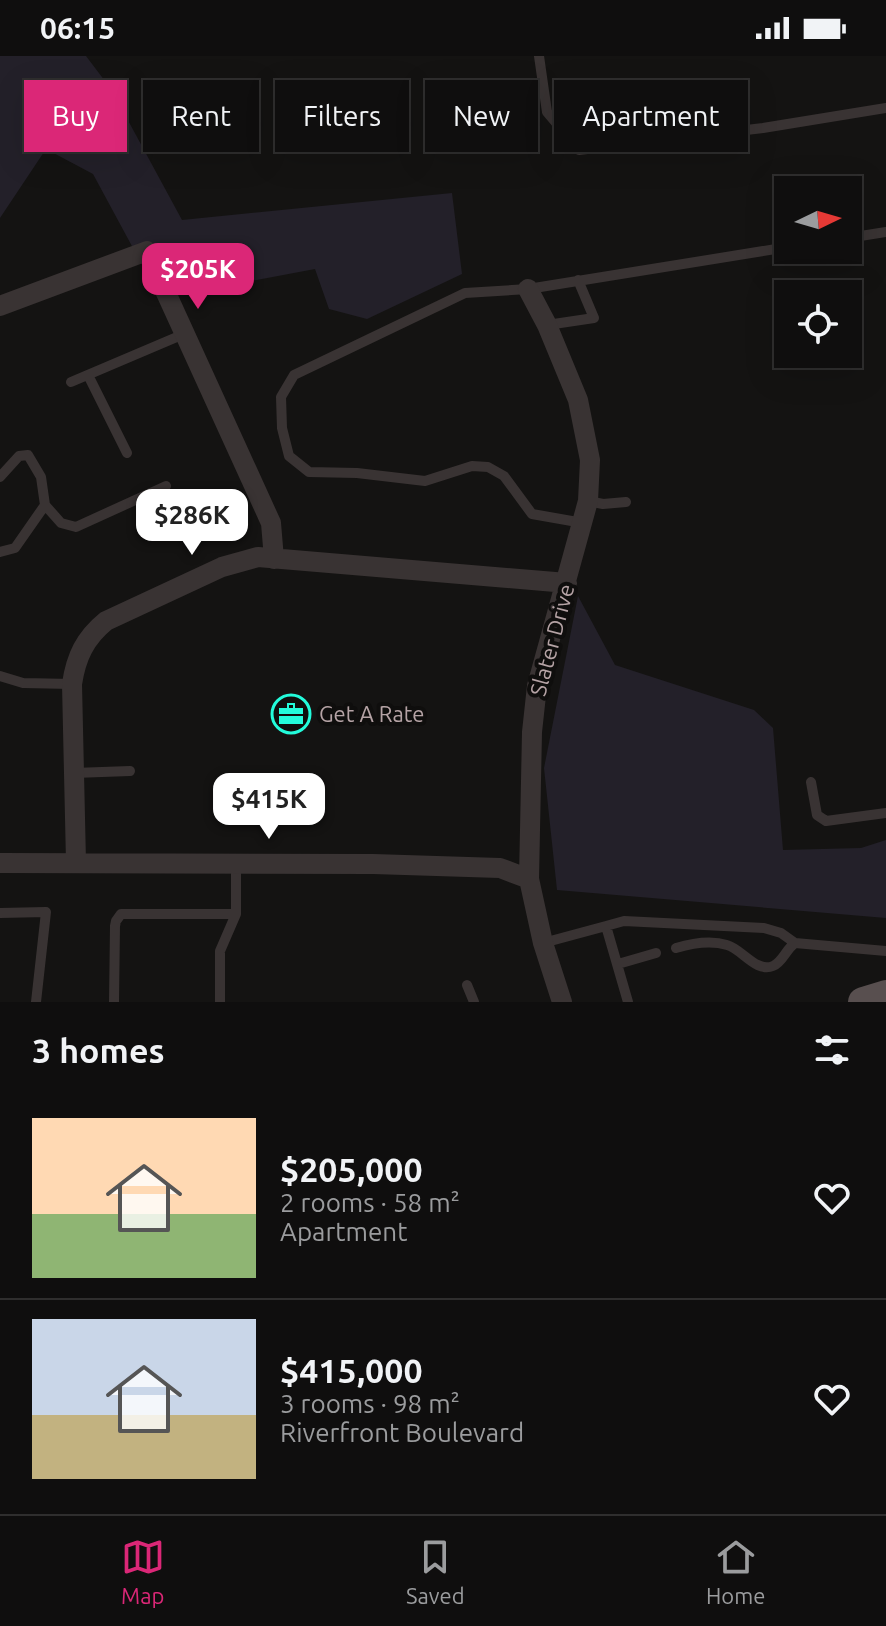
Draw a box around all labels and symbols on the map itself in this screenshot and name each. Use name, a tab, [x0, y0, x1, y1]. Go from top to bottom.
north arrow	[774, 176, 862, 264]
pin: $205K	[142, 243, 254, 311]
pin: $286K	[136, 489, 248, 557]
street label: Slater Drive	[525, 581, 578, 699]
office icon: Get A Rate	[270, 693, 312, 735]
place label: Get A Rate	[319, 701, 424, 726]
pin: $415K	[213, 773, 325, 841]

